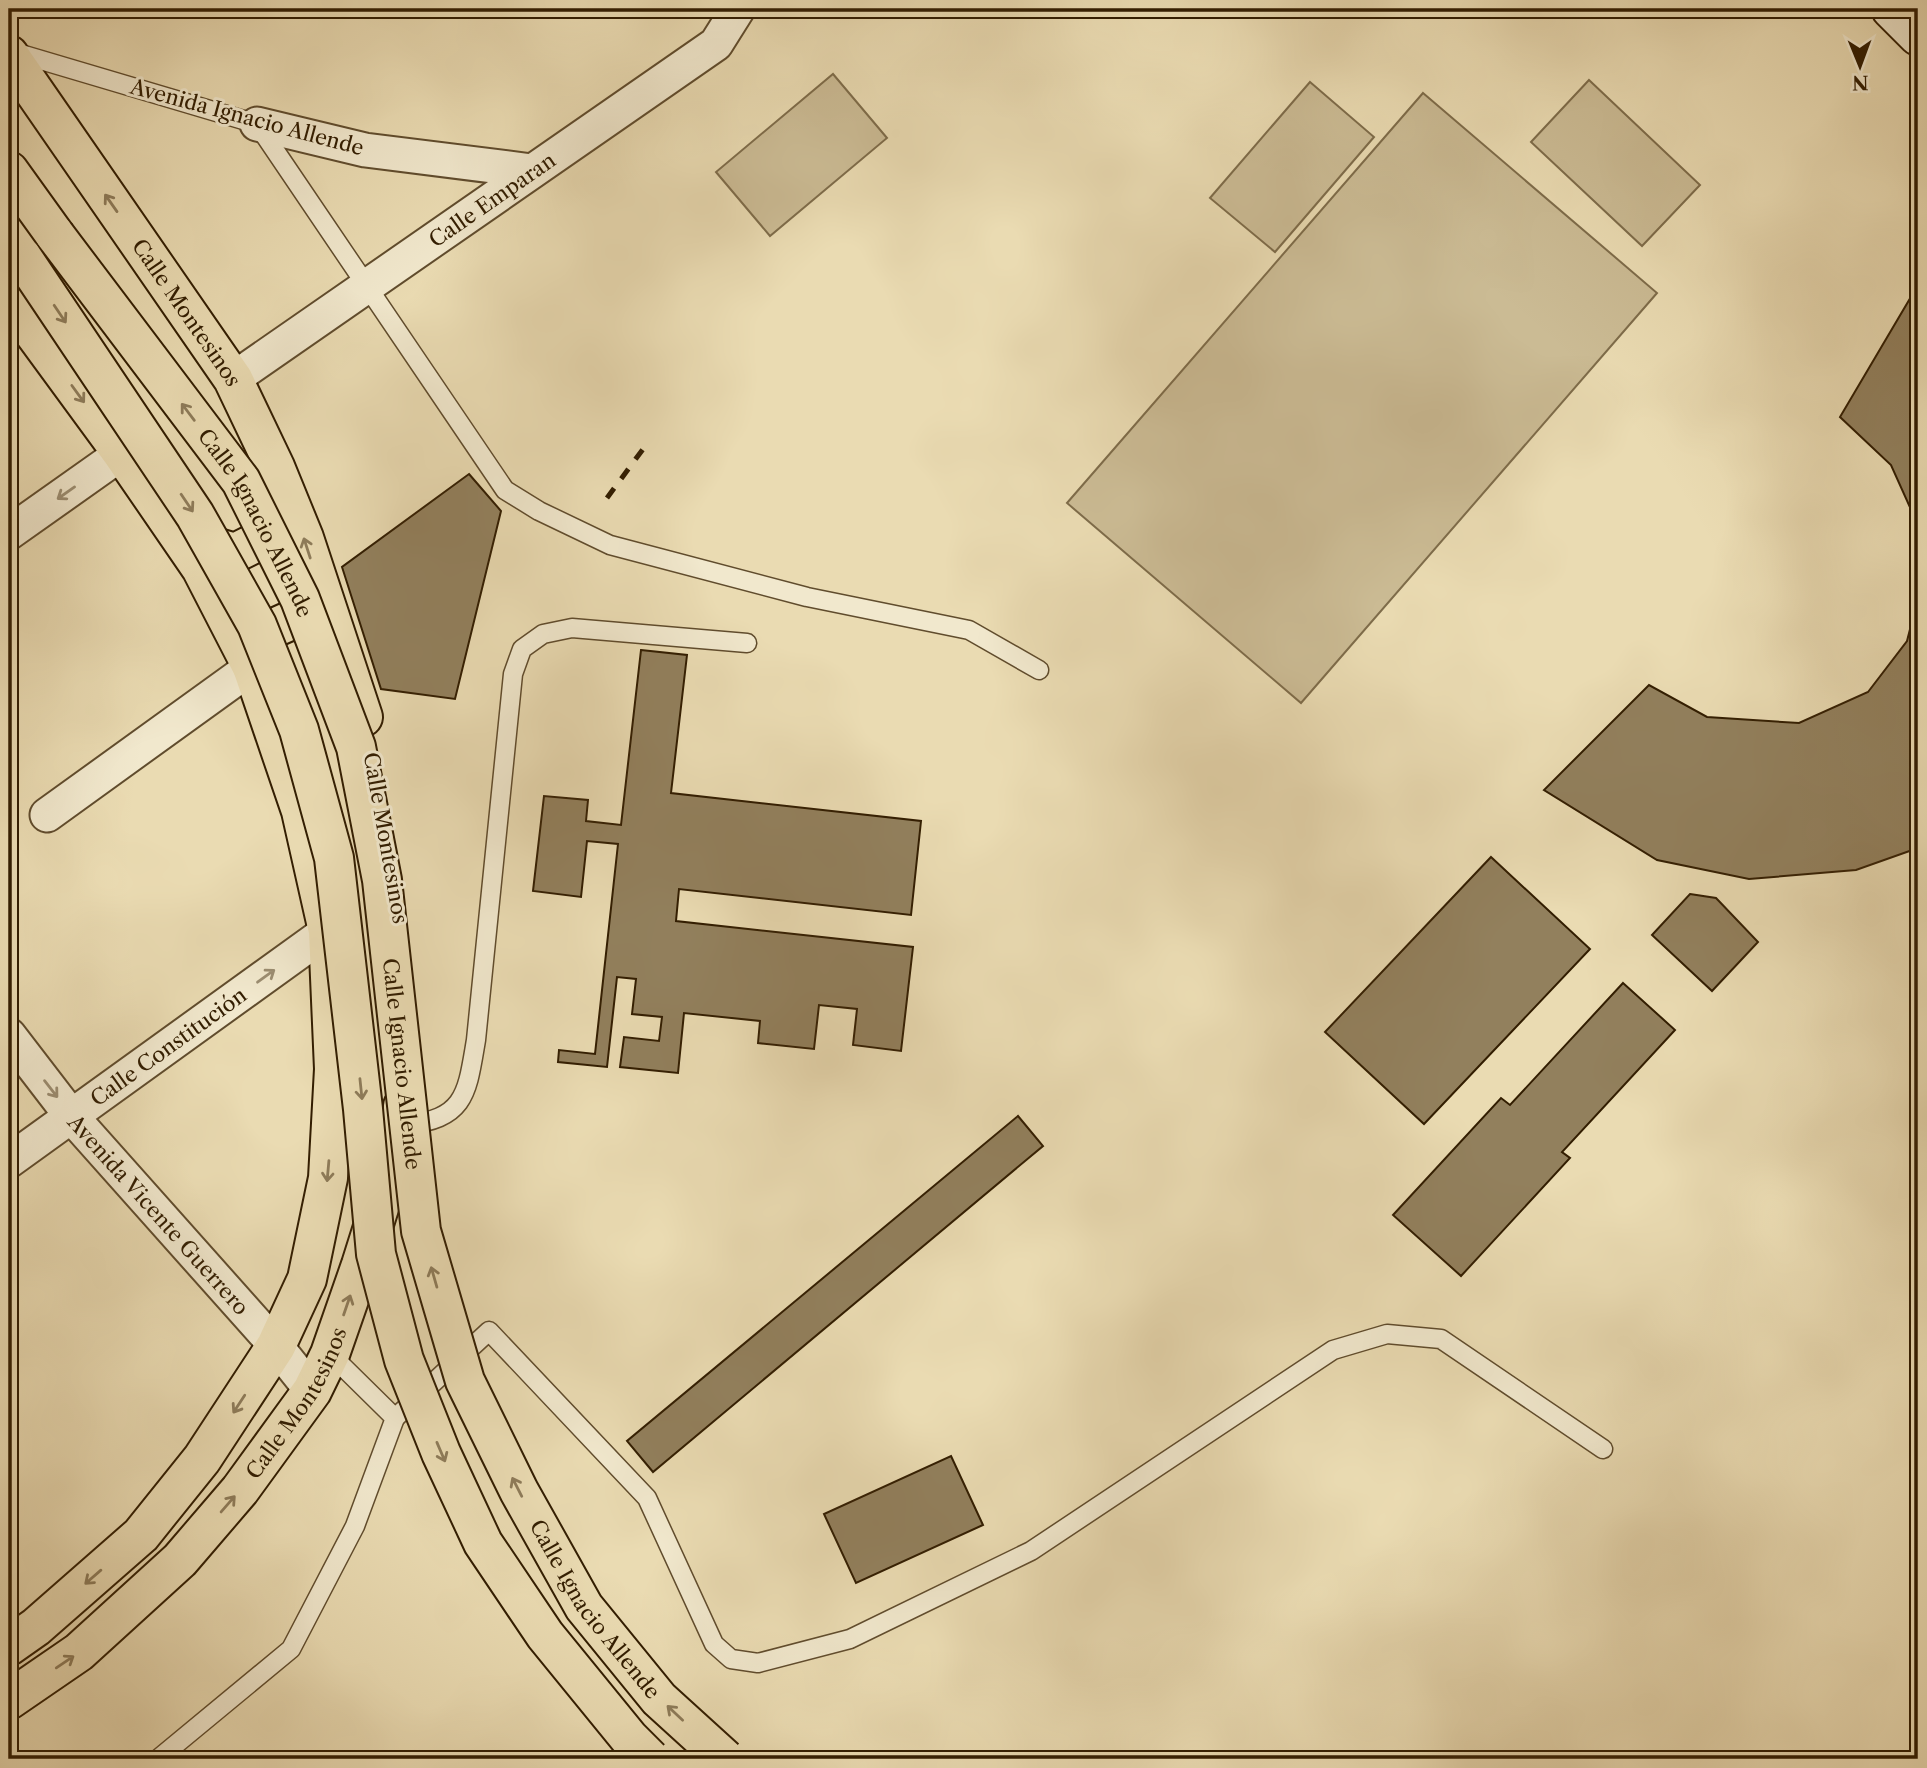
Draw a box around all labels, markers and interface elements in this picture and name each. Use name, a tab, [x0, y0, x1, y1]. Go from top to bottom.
north arrow	[1826, 32, 1896, 102]
text: N	[1852, 71, 1869, 94]
street label: Avenida Ignacio Allende	[126, 73, 367, 160]
street label: Calle Emparan	[424, 147, 560, 252]
one-way arrow	[104, 194, 118, 213]
street label: Calle Montesinos	[127, 234, 247, 390]
one-way arrow	[53, 304, 67, 323]
one-way arrow	[71, 384, 85, 403]
one-way arrow	[181, 403, 196, 421]
street label: Calle Ignacio Allende	[193, 423, 318, 620]
one-way arrow	[57, 486, 76, 500]
one-way arrow	[180, 492, 194, 512]
one-way arrow	[300, 537, 313, 559]
street label: Calle Montesinos	[359, 750, 413, 926]
street label: Calle Ignacio Allende	[378, 957, 427, 1171]
one-way arrow	[256, 969, 275, 983]
street label: Calle Constitución	[85, 982, 251, 1111]
one-way arrow	[355, 1077, 368, 1100]
one-way arrow	[43, 1080, 58, 1098]
street label: Avenida Vicente Guerrero	[63, 1109, 254, 1320]
one-way arrow	[321, 1159, 334, 1182]
one-way arrow	[427, 1266, 440, 1288]
one-way arrow	[342, 1294, 354, 1316]
street label: Calle Montesinos	[240, 1324, 351, 1483]
one-way arrow	[232, 1393, 246, 1413]
one-way arrow	[435, 1441, 448, 1462]
one-way arrow	[510, 1477, 524, 1498]
one-way arrow	[220, 1495, 236, 1513]
street label: Calle Ignacio Allende	[525, 1515, 666, 1703]
one-way arrow	[85, 1569, 103, 1585]
one-way arrow	[55, 1655, 74, 1669]
one-way arrow	[666, 1705, 684, 1721]

